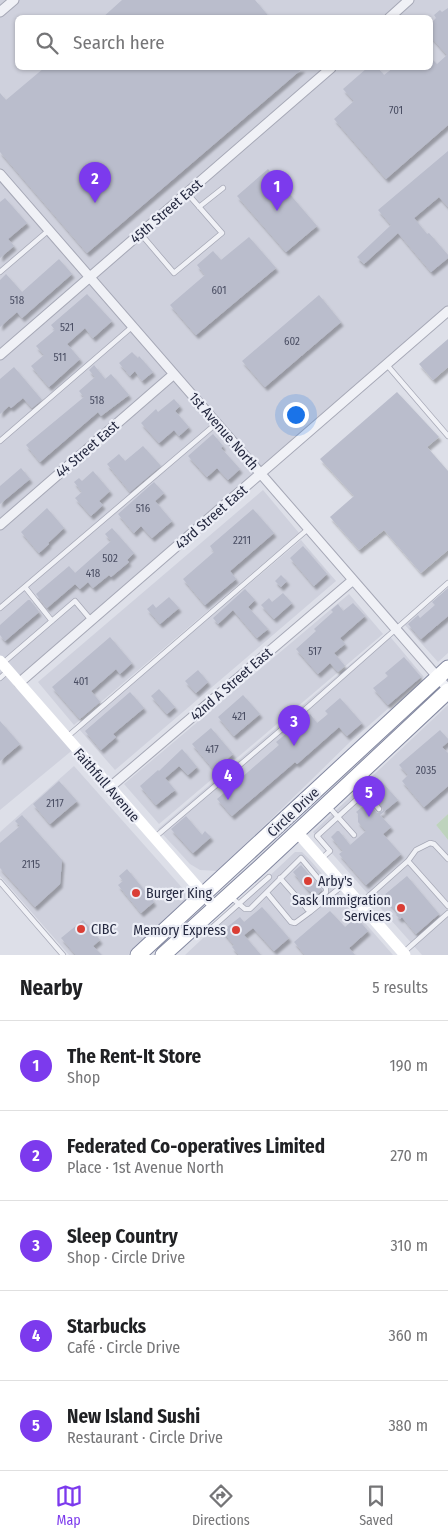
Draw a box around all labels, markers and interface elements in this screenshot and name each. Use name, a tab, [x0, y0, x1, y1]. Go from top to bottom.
search box	[15, 15, 433, 70]
icon: search	[33, 29, 61, 57]
text: Search here	[73, 31, 165, 54]
house number: 701	[389, 104, 403, 117]
pin: 2	[79, 162, 111, 203]
pin: 1	[261, 170, 293, 211]
street label: 45th Street East	[127, 175, 206, 247]
house number: 601	[211, 284, 227, 297]
house number: 518	[10, 294, 25, 307]
house number: 521	[60, 321, 74, 334]
house number: 602	[284, 335, 300, 348]
house number: 511	[54, 351, 66, 364]
street label: 1st Avenue North	[185, 389, 262, 474]
house number: 518	[90, 394, 105, 407]
your location	[283, 402, 309, 428]
street label: 44 Street East	[52, 417, 123, 481]
street label: 43rd Street East	[172, 481, 251, 553]
house number: 516	[136, 502, 151, 515]
house number: 2211	[233, 534, 251, 547]
house number: 502	[102, 552, 118, 565]
house number: 418	[86, 567, 101, 580]
street label: 42nd A Street East	[187, 644, 276, 725]
house number: 517	[308, 645, 322, 658]
house number: 401	[73, 675, 89, 688]
pin: 3	[278, 705, 310, 746]
house number: 421	[232, 710, 246, 723]
house number: 417	[205, 743, 219, 756]
street label: Faithfull Avenue	[70, 745, 143, 826]
pin: 4	[212, 759, 244, 800]
house number: 2035	[416, 764, 436, 777]
pin: 5	[353, 776, 385, 817]
street label: Circle Drive	[264, 784, 323, 841]
house number: 2117	[46, 797, 64, 810]
house number: 2115	[22, 858, 40, 871]
place label: Arby's	[318, 873, 353, 890]
marker: Arby's	[302, 875, 314, 887]
place label: Burger King	[146, 885, 212, 902]
marker: Burger King	[130, 887, 142, 899]
place label: Sask Immigration Services	[292, 892, 391, 925]
marker: Sask Immigration Services	[395, 902, 407, 914]
place label: CIBC	[91, 921, 117, 938]
place label: Memory Express	[133, 922, 226, 939]
marker: CIBC	[75, 923, 87, 935]
marker: Memory Express	[230, 924, 242, 936]
text: Nearby	[20, 975, 82, 1001]
text: 5 results	[372, 978, 428, 997]
text: The Rent-It Store	[67, 1045, 201, 1068]
text: 1	[33, 1056, 39, 1075]
text: 190 m	[390, 1056, 428, 1075]
text: Shop	[67, 1068, 100, 1087]
text: Federated Co-operatives Limited	[67, 1135, 325, 1158]
text: 2	[32, 1146, 40, 1165]
text: 270 m	[390, 1146, 428, 1165]
text: Place · 1st Avenue North	[67, 1158, 224, 1177]
text: Sleep Country	[67, 1225, 178, 1248]
text: 3	[32, 1236, 40, 1255]
text: 310 m	[391, 1236, 428, 1255]
text: Shop · Circle Drive	[67, 1248, 185, 1267]
text: Starbucks	[67, 1315, 146, 1338]
text: 4	[32, 1326, 40, 1345]
text: 360 m	[388, 1326, 428, 1345]
text: Café · Circle Drive	[67, 1338, 180, 1357]
text: New Island Sushi	[67, 1405, 200, 1428]
text: 5	[32, 1416, 40, 1435]
text: 380 m	[388, 1416, 428, 1435]
text: Restaurant · Circle Drive	[67, 1428, 223, 1447]
tab: Map	[55, 1482, 83, 1529]
tab: Directions	[192, 1482, 250, 1529]
tab: Saved	[359, 1482, 393, 1529]

